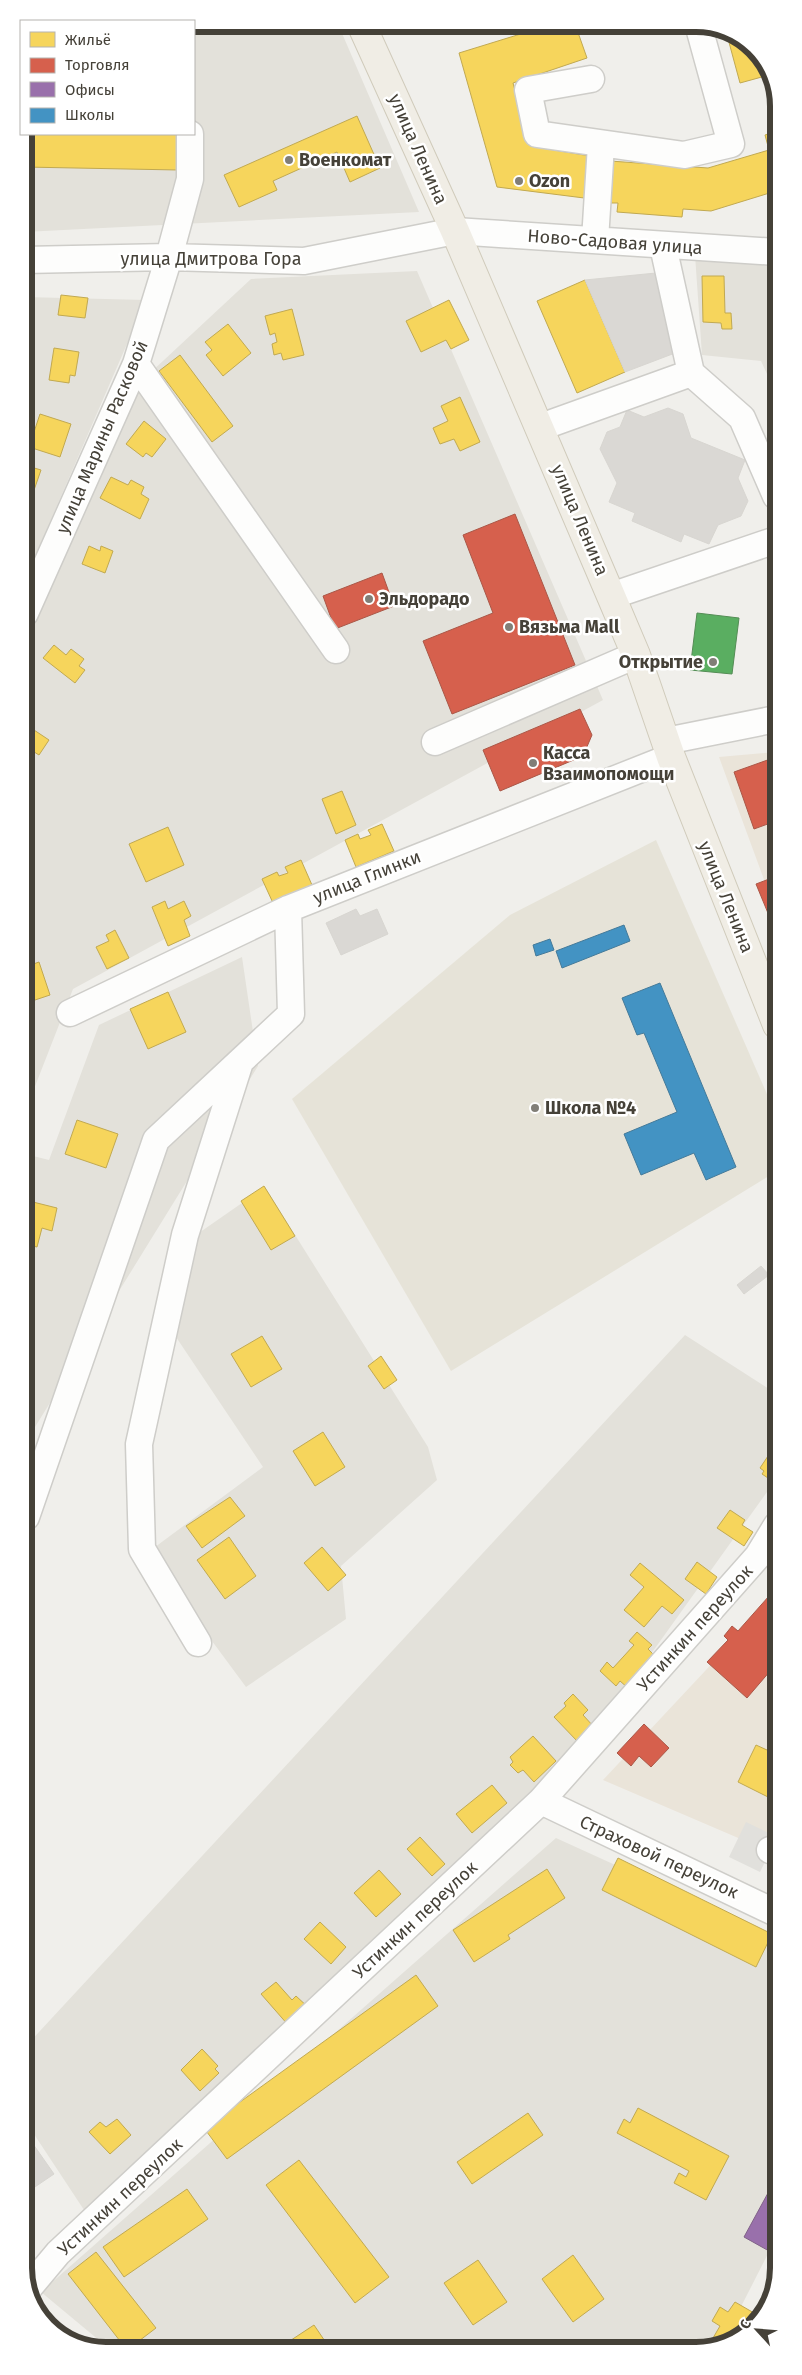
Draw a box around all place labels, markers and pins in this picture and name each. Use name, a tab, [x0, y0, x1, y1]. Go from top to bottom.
place label: Военкомат	[299, 149, 392, 171]
marker: Военкомат	[283, 154, 295, 166]
place label: Ozon	[529, 170, 570, 192]
marker: Ozon	[513, 175, 525, 187]
place label: Эльдорадо	[379, 588, 469, 610]
marker: Эльдорадо	[363, 593, 375, 605]
place label: Вязьма Mall	[519, 616, 620, 638]
marker: Вязьма Mall	[503, 621, 515, 633]
place label: Открытие	[619, 651, 703, 673]
marker: Открытие	[707, 656, 719, 668]
place label: Касса Взаимопомощи	[543, 742, 674, 785]
marker: Касса Взаимопомощи	[527, 757, 539, 769]
place label: Школа №4	[545, 1097, 636, 1119]
marker: Школа №4	[529, 1102, 541, 1114]

